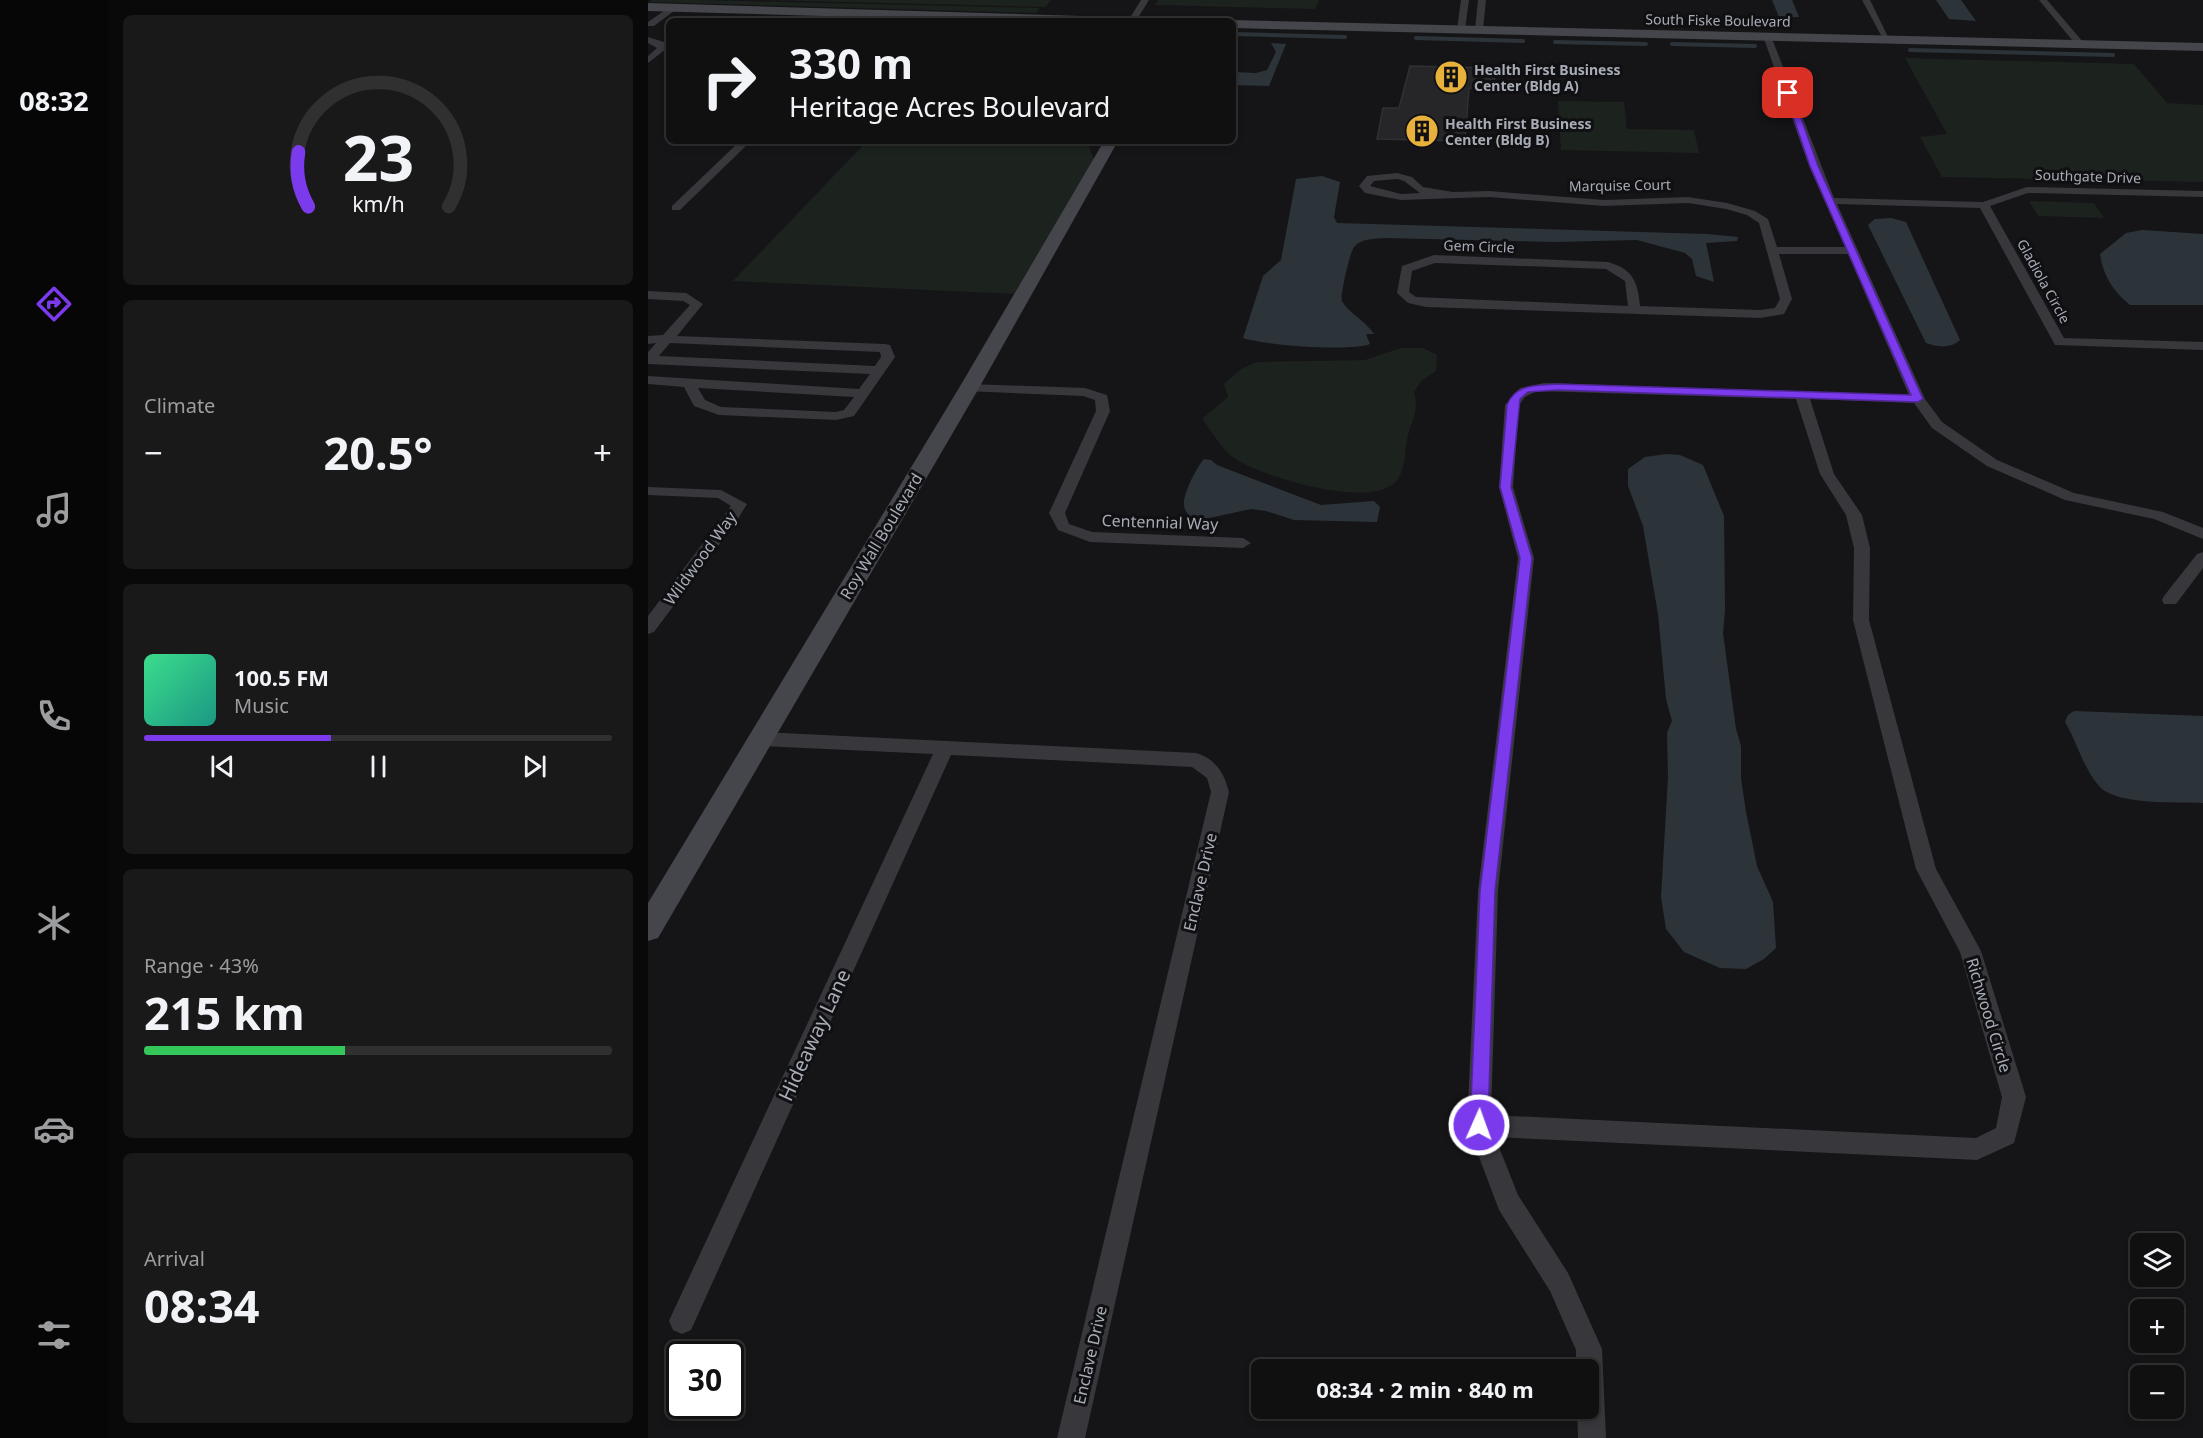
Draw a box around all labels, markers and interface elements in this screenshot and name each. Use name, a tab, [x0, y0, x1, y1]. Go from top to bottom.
street label: South Fiske Boulevard	[1645, 9, 1791, 31]
text: 330 m	[789, 34, 913, 91]
icon: right	[690, 42, 768, 120]
building icon: Health First Business Center (Bldg A)	[1433, 59, 1469, 95]
place label: Health First Business Center (Bldg A)	[1474, 60, 1620, 95]
pin	[1762, 67, 1813, 118]
icon: arrive	[1771, 76, 1804, 109]
text: 08:32	[19, 82, 89, 119]
text: Heritage Acres Boulevard	[789, 88, 1110, 125]
building icon: Health First Business Center (Bldg B)	[1404, 113, 1440, 149]
text: 23	[342, 114, 414, 199]
place label: Health First Business Center (Bldg B)	[1445, 114, 1591, 149]
street label: Southgate Drive	[2035, 165, 2141, 187]
street label: Marquise Court	[1569, 175, 1671, 195]
text: km/h	[352, 189, 404, 218]
street label: Gem Circle	[1443, 235, 1515, 257]
street label: Gladiola Circle	[2013, 235, 2075, 327]
icon: directions	[33, 283, 75, 325]
text: Climate	[144, 392, 215, 419]
text: 20.5°	[324, 422, 432, 483]
text: −	[144, 430, 163, 475]
text: +	[593, 430, 612, 475]
street label: Roy Wall Boulevard	[835, 469, 927, 603]
icon: music	[33, 489, 75, 531]
street label: Wildwood Way	[659, 506, 742, 609]
street label: Centennial Way	[1101, 509, 1220, 535]
text: 100.5 FM	[234, 662, 329, 692]
text: Music	[234, 692, 289, 719]
icon: phone	[33, 695, 75, 737]
icon: previous	[206, 750, 239, 783]
icon: pause	[362, 750, 395, 783]
icon: next	[518, 750, 551, 783]
street label: Enclave Drive	[1178, 831, 1222, 933]
icon: climate	[33, 902, 75, 944]
text: Range · 43%	[144, 952, 259, 979]
street label: Richwood Circle	[1961, 955, 2017, 1075]
street label: Hideaway Lane	[772, 965, 856, 1105]
text: 215 km	[144, 982, 305, 1043]
position arrow	[1447, 1093, 1511, 1157]
icon: car	[33, 1108, 75, 1150]
map controls	[2130, 1233, 2184, 1419]
button: layers	[2130, 1233, 2184, 1287]
text: Arrival	[144, 1245, 205, 1272]
text: 08:34	[144, 1275, 260, 1336]
button: +	[2130, 1299, 2184, 1353]
street label: Enclave Drive	[1068, 1304, 1112, 1406]
icon: filters	[33, 1314, 75, 1356]
speed limit sign: 30	[666, 1341, 744, 1419]
button: −	[2130, 1365, 2184, 1419]
text: 08:34 · 2 min · 840 m	[1316, 1374, 1534, 1404]

